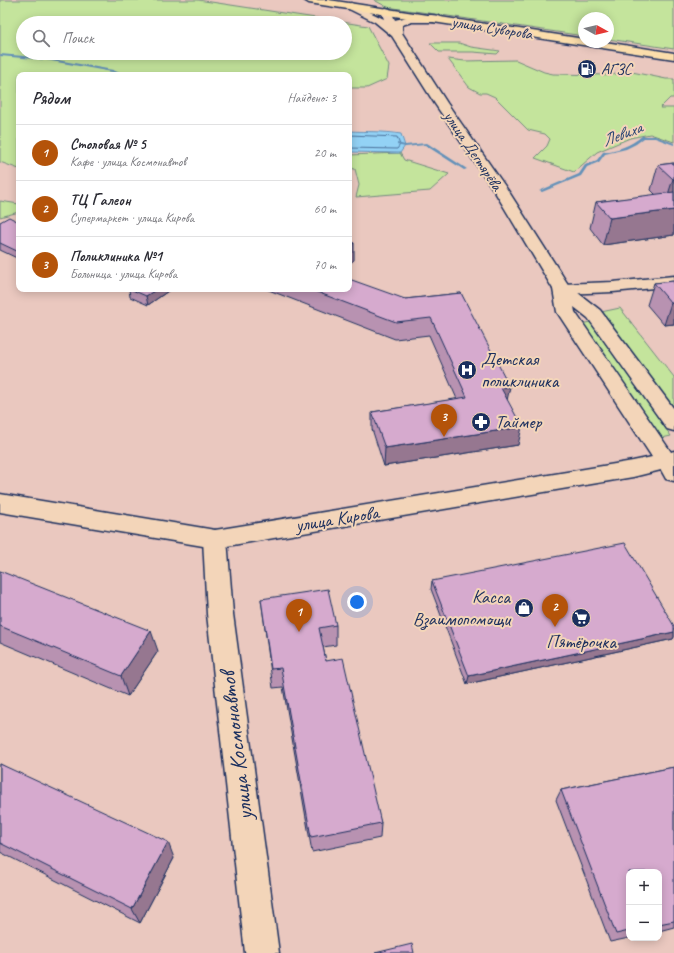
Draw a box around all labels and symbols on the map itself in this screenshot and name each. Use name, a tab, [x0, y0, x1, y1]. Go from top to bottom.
street label: улица Суворова	[449, 12, 535, 44]
north arrow	[578, 12, 614, 48]
fuel station icon: АГЗС	[576, 58, 598, 80]
place label: АГЗС	[601, 59, 634, 79]
street label: улица Дегтярёва	[438, 107, 508, 195]
water label: Левиха	[599, 116, 647, 151]
place label: Детская поликлиника	[481, 347, 560, 393]
hospital icon: Детская поликлиника	[456, 359, 478, 381]
pin: 3	[431, 404, 457, 437]
place label: Таймер	[495, 410, 543, 434]
pharmacy icon: Таймер	[470, 411, 492, 433]
street label: улица Кирова	[293, 500, 382, 538]
place label: Касса Взаимопомощи	[413, 585, 512, 631]
your location	[347, 592, 367, 612]
pin: 2	[542, 594, 568, 627]
shop icon: Касса Взаимопомощи	[513, 597, 535, 619]
pin: 1	[286, 599, 312, 632]
supermarket icon: Пятёрочка	[570, 607, 592, 629]
place label: Пятёрочка	[546, 630, 617, 654]
street label: улица Космонавтов	[212, 666, 260, 824]

